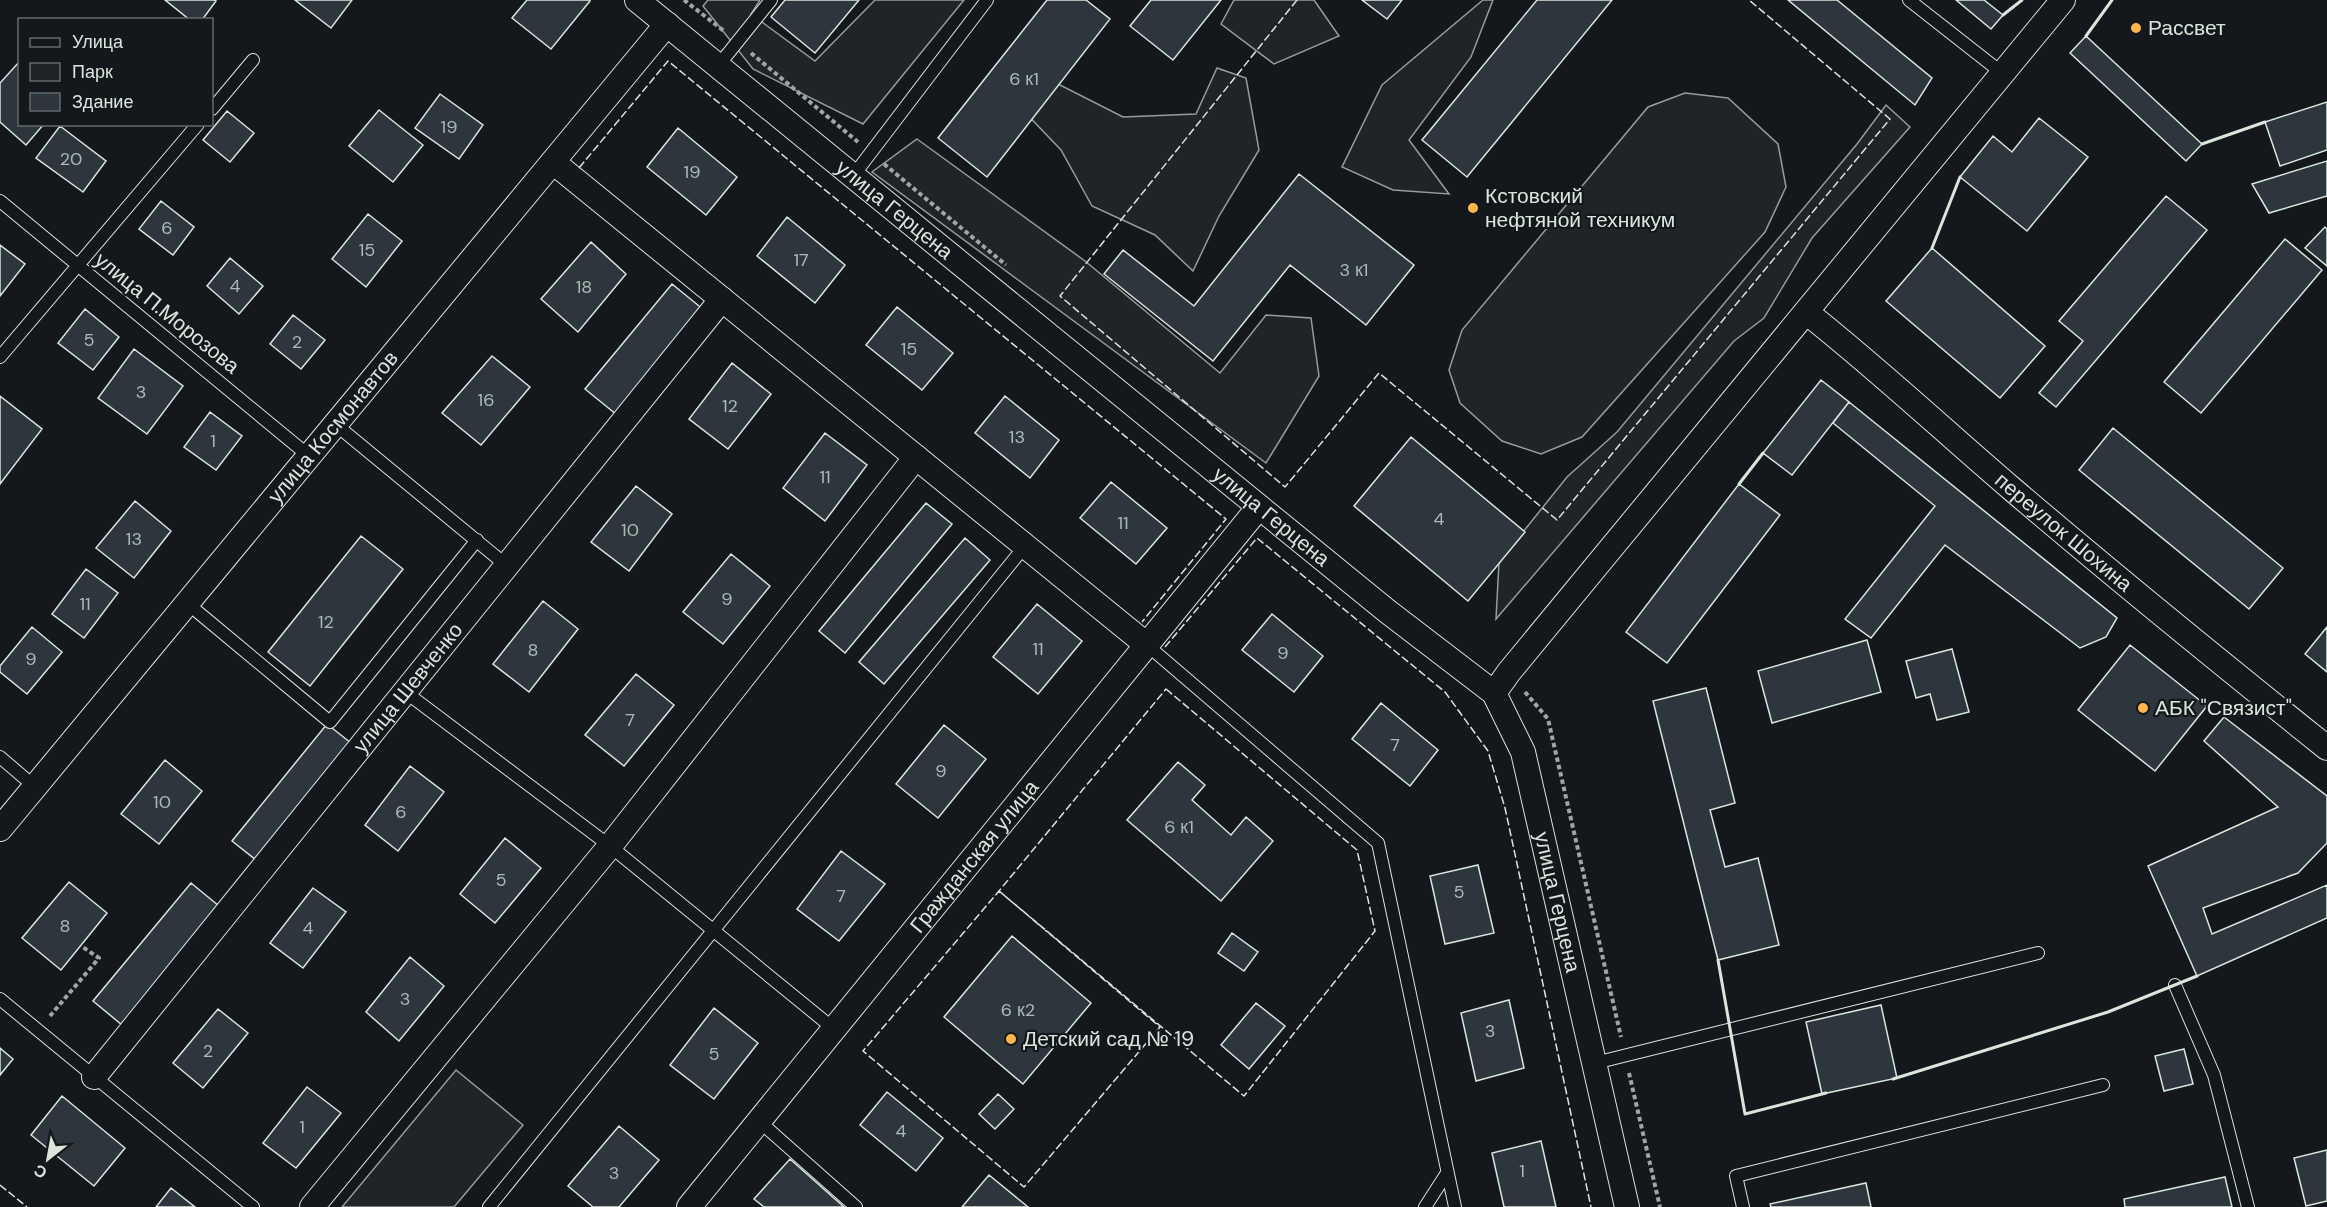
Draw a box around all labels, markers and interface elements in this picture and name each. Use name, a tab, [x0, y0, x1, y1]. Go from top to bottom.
place label: Рассвет	[2148, 14, 2226, 42]
legend	[18, 18, 213, 126]
marker: Рассвет	[2129, 21, 2143, 35]
text: Улица	[72, 30, 124, 54]
text: Парк	[72, 60, 113, 84]
house number: 6 к1	[1009, 67, 1039, 91]
text: Здание	[72, 90, 133, 114]
house number: 19	[441, 115, 457, 139]
house number: 20	[60, 147, 82, 171]
street label: улица Герцена	[830, 154, 959, 266]
house number: 19	[684, 160, 700, 184]
place label: Кстовский нефтяной техникум	[1485, 182, 1675, 234]
marker: Кстовский нефтяной техникум	[1466, 201, 1480, 215]
house number: 6	[161, 216, 173, 240]
house number: 15	[359, 238, 375, 262]
street label: улица П.Морозова	[89, 246, 246, 380]
house number: 17	[793, 248, 809, 272]
house number: 3 к1	[1340, 258, 1368, 282]
house number: 4	[230, 274, 241, 298]
house number: 18	[576, 275, 592, 299]
house number: 5	[84, 328, 94, 352]
house number: 2	[292, 330, 302, 354]
house number: 15	[901, 337, 917, 361]
street label: улица Космонавтов	[262, 345, 404, 509]
house number: 3	[136, 380, 146, 404]
house number: 16	[478, 388, 494, 412]
house number: 12	[722, 394, 738, 418]
house number: 13	[1009, 425, 1025, 449]
house number: 1	[210, 429, 216, 453]
street label: улица Герцена	[1207, 460, 1336, 573]
house number: 11	[819, 465, 831, 489]
street label: переулок Шохина	[1989, 466, 2138, 598]
house number: 4	[1434, 507, 1445, 531]
house number: 11	[1117, 511, 1129, 535]
house number: 10	[621, 518, 639, 542]
house number: 13	[126, 527, 142, 551]
house number: 9	[721, 587, 733, 611]
house number: 11	[79, 592, 91, 616]
house number: 12	[318, 610, 334, 634]
street label: улица Шевченко	[347, 617, 469, 759]
house number: 11	[1032, 637, 1044, 661]
house number: 8	[528, 638, 538, 662]
house number: 9	[1277, 641, 1289, 665]
house number: 9	[25, 647, 37, 671]
place label: АБК "Связист"	[2155, 694, 2292, 722]
marker: АБК "Связист"	[2136, 701, 2150, 715]
house number: 7	[625, 708, 635, 732]
house number: 7	[1390, 733, 1400, 757]
house number: 9	[935, 759, 947, 783]
street label: Гражданская улица	[904, 774, 1045, 939]
house number: 10	[153, 790, 171, 814]
house number: 6	[395, 800, 407, 824]
house number: 6 к1	[1164, 815, 1194, 839]
street label: улица Герцена	[1528, 829, 1587, 976]
house number: 5	[496, 868, 506, 892]
house number: 5	[1454, 880, 1464, 904]
house number: 7	[836, 884, 846, 908]
house number: 8	[60, 914, 70, 938]
house number: 4	[303, 916, 314, 940]
house number: 3	[400, 987, 410, 1011]
house number: 6 к2	[1001, 998, 1035, 1022]
house number: 3	[1485, 1019, 1495, 1043]
place label: Детский сад № 19	[1023, 1025, 1194, 1053]
marker: Детский сад № 19	[1004, 1032, 1018, 1046]
house number: 2	[203, 1039, 213, 1063]
house number: 5	[709, 1042, 719, 1066]
house number: 1	[299, 1115, 305, 1139]
house number: 4	[896, 1119, 907, 1143]
north arrow	[18, 1129, 78, 1189]
text: С	[30, 1159, 51, 1183]
house number: 1	[1519, 1159, 1525, 1183]
house number: 3	[609, 1161, 619, 1185]

